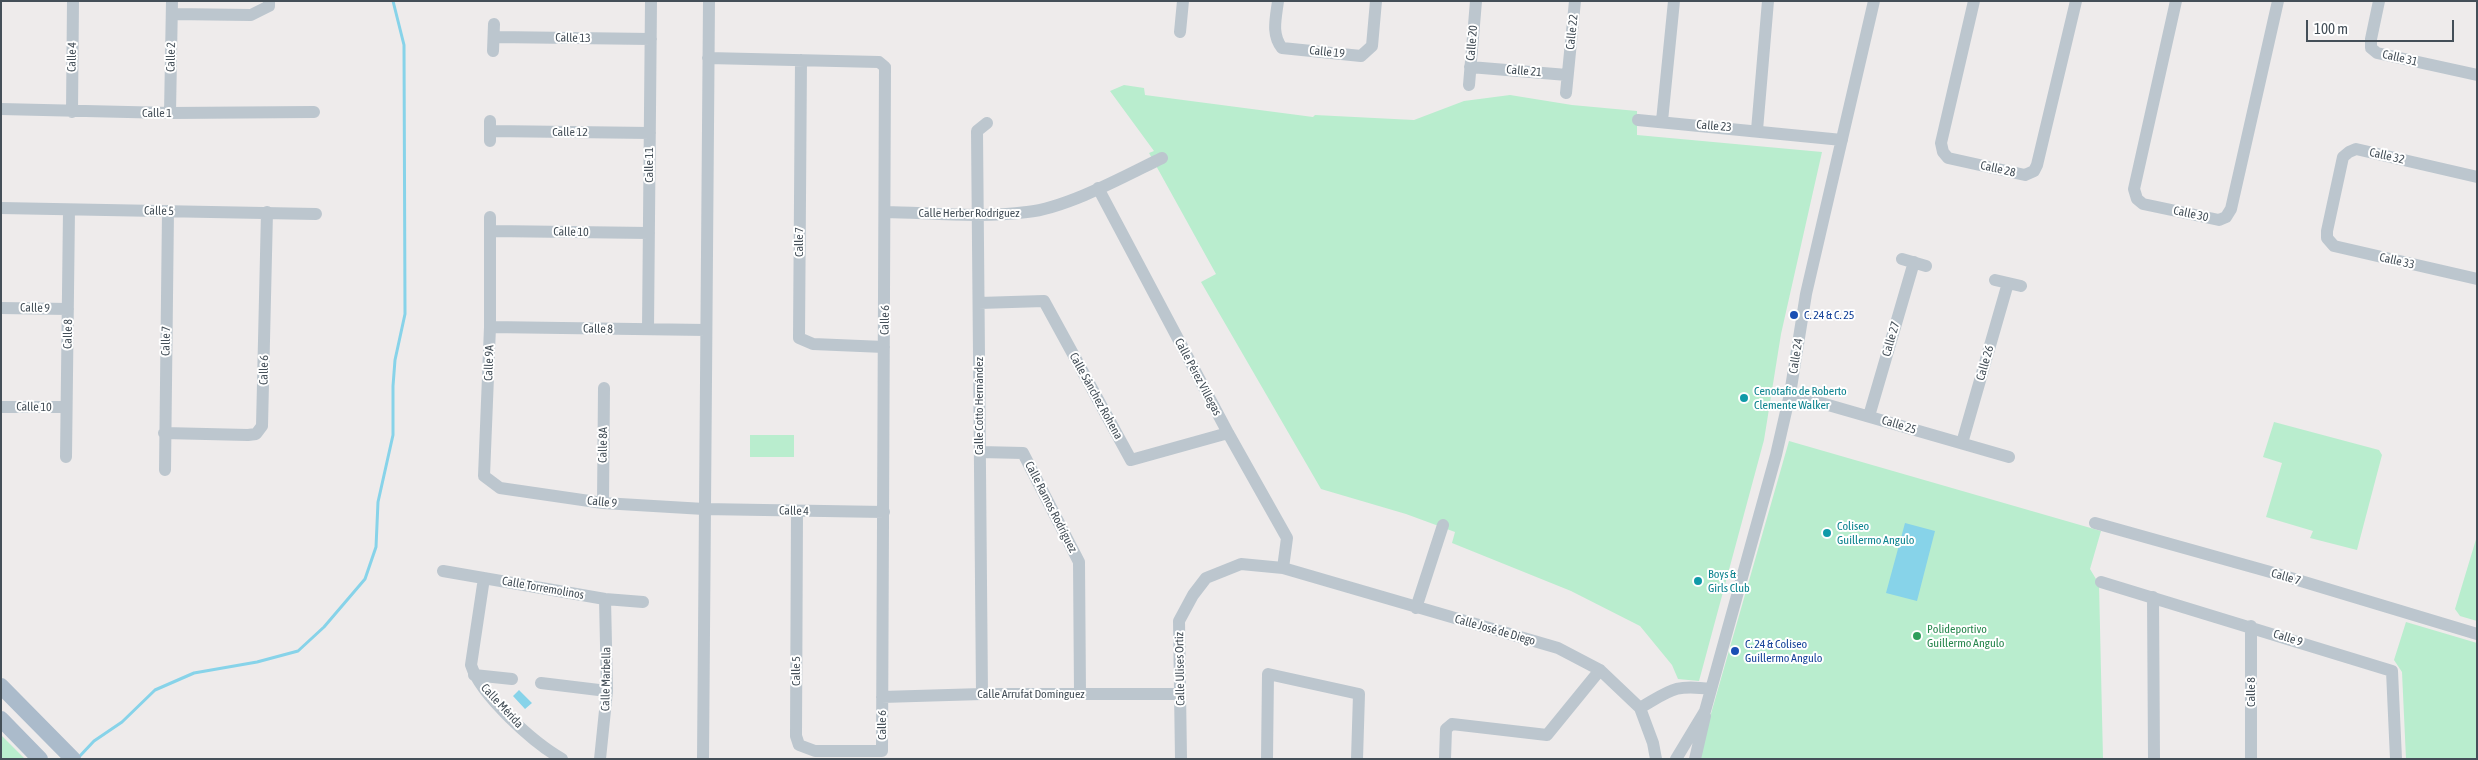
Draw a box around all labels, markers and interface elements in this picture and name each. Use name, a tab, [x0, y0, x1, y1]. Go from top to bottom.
scale bar	[2308, 10, 2456, 42]
street label: Calle 22	[1563, 14, 1581, 50]
text: 100 m	[2314, 20, 2348, 37]
street label: Calle 20	[1463, 25, 1481, 61]
street label: Calle 13	[555, 30, 591, 46]
street label: Calle 4	[65, 42, 79, 72]
street label: Calle 2	[164, 42, 178, 72]
street label: Calle 19	[1309, 43, 1345, 61]
street label: Calle 31	[2381, 47, 2419, 69]
street label: Calle 21	[1506, 62, 1542, 80]
street label: Calle 1	[142, 106, 172, 120]
street label: Calle 23	[1696, 117, 1732, 135]
street label: Calle 12	[552, 125, 588, 139]
street label: Calle 32	[2368, 145, 2406, 167]
street label: Calle 11	[642, 147, 656, 183]
street label: Calle 28	[1979, 158, 2017, 180]
street label: Calle 30	[2172, 203, 2210, 225]
street label: Calle 5	[144, 204, 174, 218]
street label: Calle Herber Rodríguez	[919, 206, 1019, 220]
street label: Calle 10	[553, 224, 589, 240]
street label: Calle 7	[792, 227, 806, 257]
street label: Calle 33	[2378, 250, 2416, 272]
street label: Calle 9	[20, 301, 50, 315]
street label: Calle 6	[878, 305, 892, 335]
place label: C. 24 & C. 25	[1804, 308, 1854, 322]
marker: C. 24 & C. 25	[1788, 309, 1800, 321]
street label: Calle 8	[61, 319, 75, 349]
street label: Calle 27	[1879, 320, 1903, 358]
street label: Calle 8	[583, 322, 613, 336]
street label: Calle 7	[159, 326, 173, 356]
street label: Calle Pérez Villegas	[1172, 336, 1224, 418]
street label: Calle 24	[1786, 337, 1806, 375]
street label: Calle 26	[1973, 344, 1997, 382]
street label: Calle 9A	[481, 345, 497, 381]
street label: Calle Sánchez Rohena	[1066, 350, 1126, 442]
street label: Calle 6	[257, 355, 271, 385]
street label: Calle Cotto Hernández	[972, 357, 986, 455]
place label: Cenotafio de Roberto Clemente Walker	[1754, 384, 1847, 412]
marker: Cenotafio de Roberto Clemente Walker	[1738, 392, 1750, 404]
street label: Calle 10	[16, 399, 52, 415]
street label: Calle 25	[1880, 413, 1918, 437]
street label: Calle 8A	[595, 427, 611, 463]
street label: Calle Ramos Rodríguez	[1022, 459, 1080, 555]
street label: Calle 9	[586, 493, 618, 511]
street label: Calle 4	[779, 504, 809, 518]
place label: Coliseo Guillermo Angulo	[1837, 519, 1914, 547]
marker: Coliseo Guillermo Angulo	[1821, 527, 1833, 539]
street label: Calle 7	[2270, 566, 2302, 588]
place label: Boys & Girls Club	[1708, 567, 1750, 595]
street label: Calle Torremolinos	[501, 574, 585, 602]
marker: Boys & Girls Club	[1692, 575, 1704, 587]
street label: Calle José de Diego	[1453, 612, 1537, 648]
place label: Polideportivo Guillermo Angulo	[1927, 622, 2004, 650]
street label: Calle 9	[2272, 627, 2304, 649]
marker: Polideportivo Guillermo Angulo	[1911, 630, 1923, 642]
street label: Calle Ulises Ortiz	[1172, 632, 1188, 706]
place label: C. 24 & Coliseo Guillermo Angulo	[1745, 637, 1822, 665]
marker: C. 24 & Coliseo Guillermo Angulo	[1729, 645, 1741, 657]
street label: Calle Marbella	[598, 647, 614, 711]
street label: Calle 5	[789, 656, 803, 686]
street label: Calle 8	[2244, 677, 2258, 707]
street label: Calle Mérida	[478, 681, 526, 731]
street label: Calle Arrufat Domínguez	[977, 687, 1085, 701]
street label: Calle 6	[875, 710, 889, 740]

